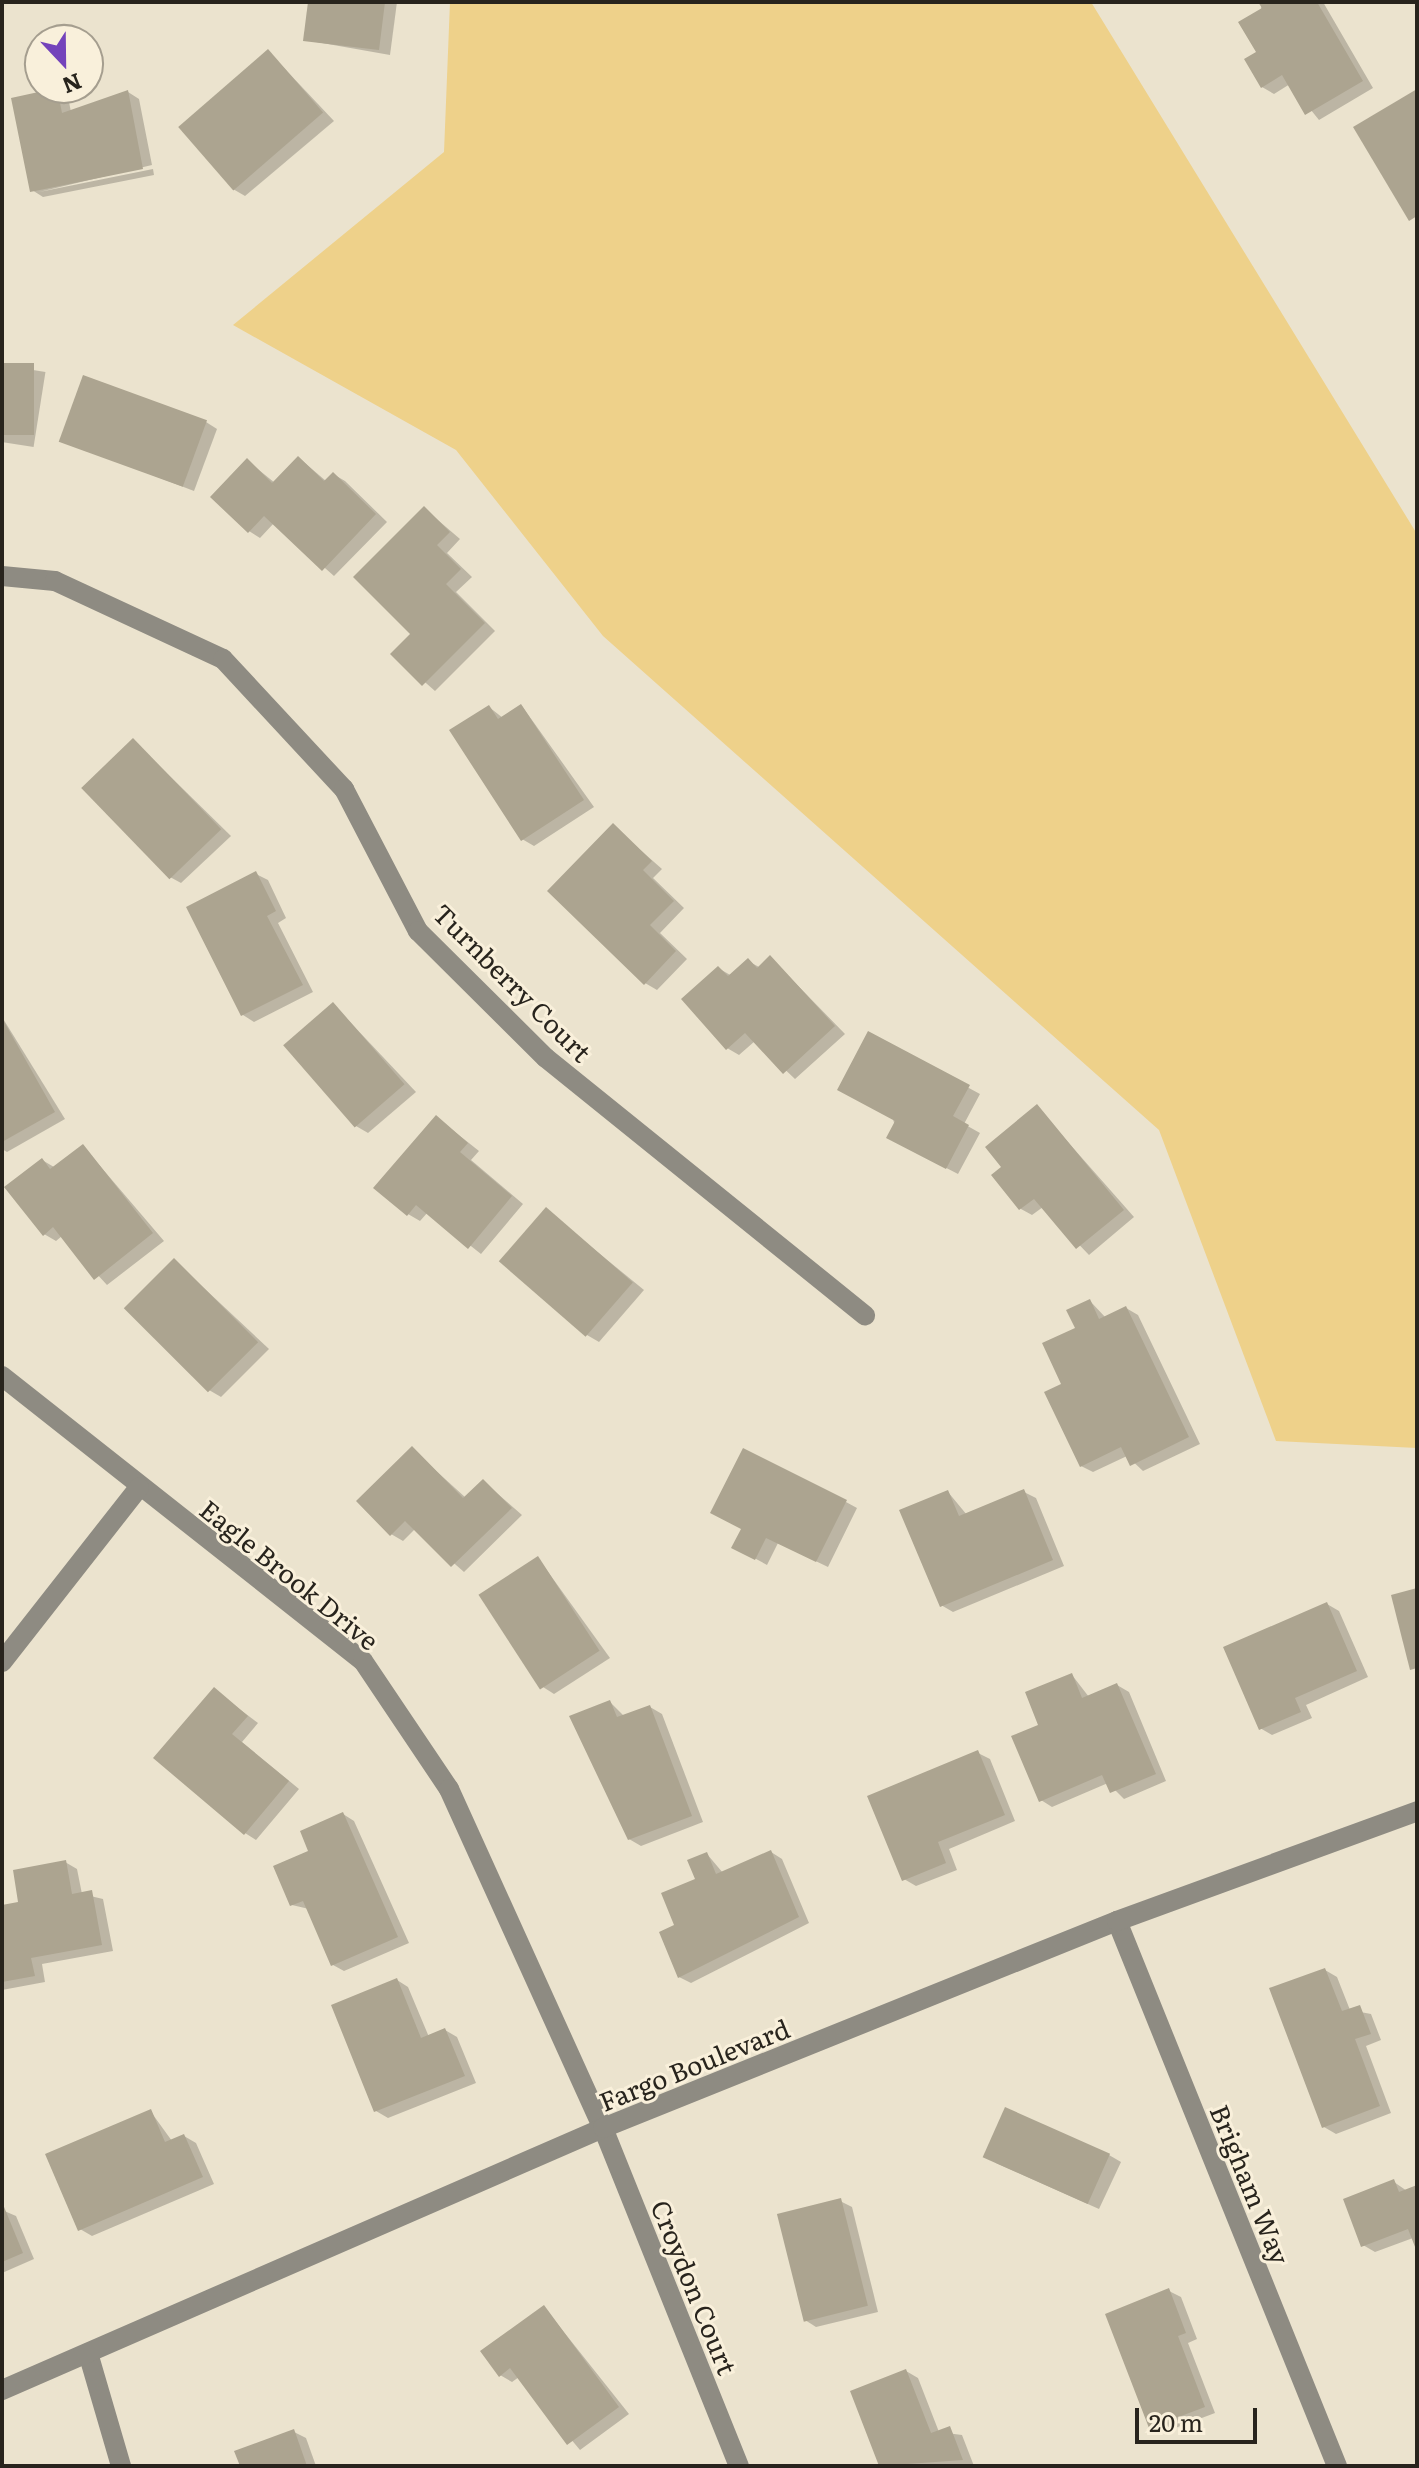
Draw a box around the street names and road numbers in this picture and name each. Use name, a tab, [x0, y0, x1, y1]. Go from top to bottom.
street label: Turnberry Court	[428, 897, 598, 1067]
street label: Eagle Brook Drive	[194, 1492, 386, 1656]
street label: Fargo Boulevard	[594, 2012, 794, 2116]
street label: Brigham Way	[1205, 2100, 1297, 2268]
street label: Croydon Court	[646, 2195, 744, 2379]

